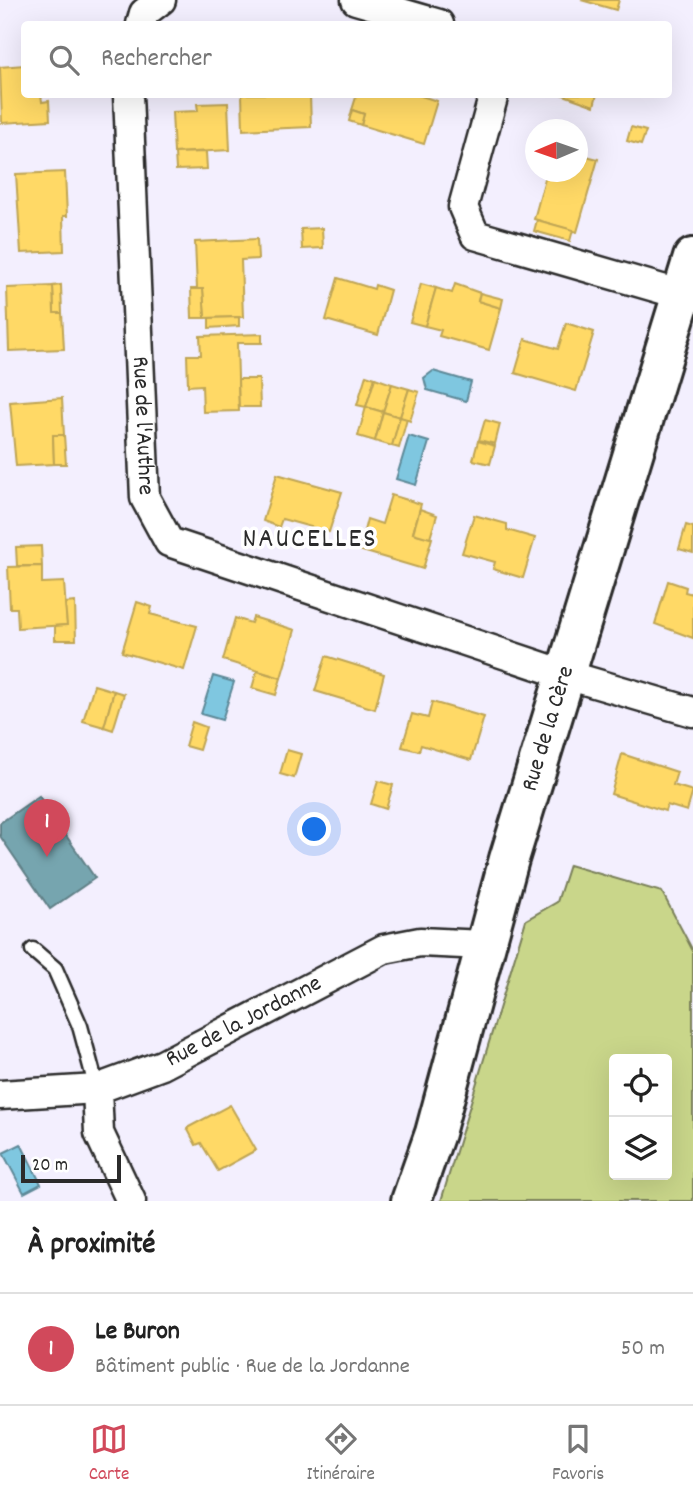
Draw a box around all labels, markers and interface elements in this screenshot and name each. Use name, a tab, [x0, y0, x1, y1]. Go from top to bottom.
search box	[21, 21, 672, 98]
icon: search	[45, 41, 83, 79]
text: Rechercher	[101, 41, 212, 78]
north arrow	[525, 119, 588, 182]
street label: Rue de l'Authre	[122, 356, 162, 496]
district label: NAUCELLES	[242, 521, 378, 561]
street label: Rue de la Cère	[514, 662, 584, 796]
pin: 1	[24, 799, 70, 857]
your location	[297, 812, 331, 846]
street label: Rue de la Jordanne	[160, 967, 328, 1077]
map controls	[609, 1054, 672, 1180]
button: locate	[609, 1054, 672, 1117]
button: layers	[609, 1117, 672, 1180]
scale bar	[21, 1152, 121, 1184]
text: 20 m	[32, 1153, 68, 1180]
text: À proximité	[28, 1225, 155, 1268]
text: Le Buron	[95, 1314, 180, 1351]
text: 1	[48, 1333, 54, 1366]
text: 50 m	[621, 1333, 665, 1366]
text: Bâtiment public · Rue de la Jordanne	[95, 1351, 410, 1384]
tab: Carte	[89, 1420, 129, 1489]
tab: Itinéraire	[307, 1420, 375, 1489]
tab: Favoris	[552, 1420, 604, 1489]

